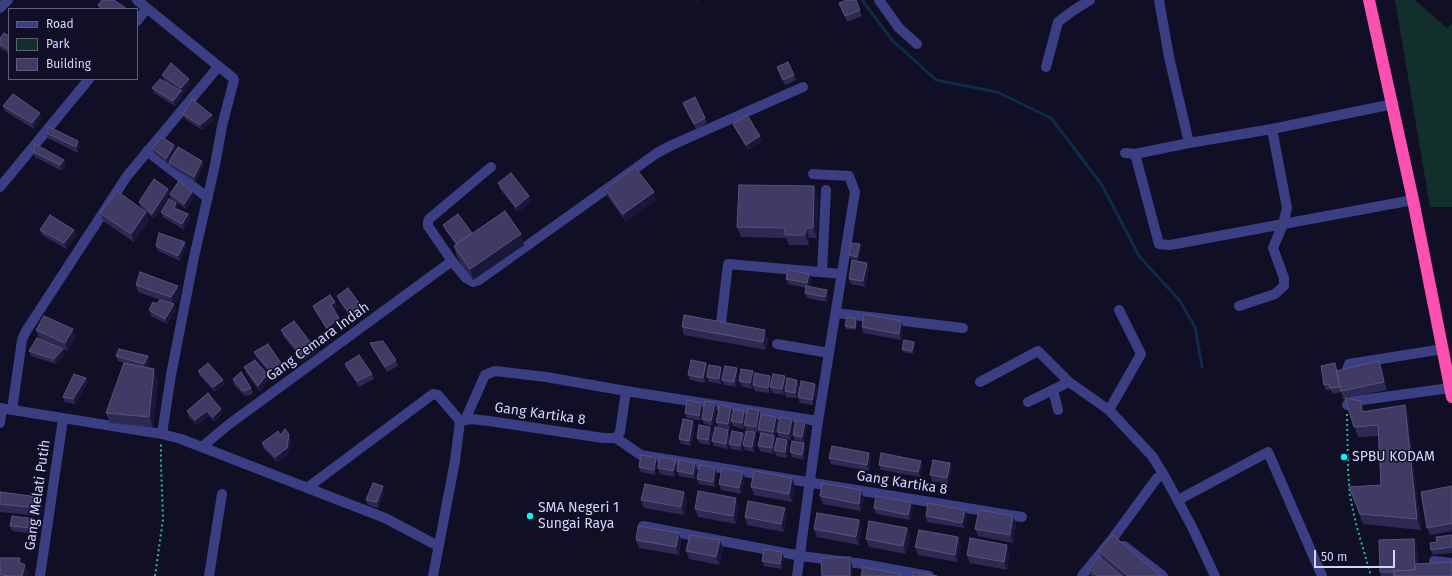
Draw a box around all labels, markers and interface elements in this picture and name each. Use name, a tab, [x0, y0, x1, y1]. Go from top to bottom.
legend	[8, 8, 138, 80]
text: Road	[46, 17, 74, 31]
text: Park	[46, 37, 70, 51]
text: Building	[46, 57, 91, 71]
street label: Gang Cemara Indah	[263, 299, 373, 385]
street label: Gang Kartika 8	[493, 399, 587, 429]
street label: Gang Melati Putih	[22, 439, 54, 551]
place label: SPBU KODAM	[1352, 449, 1435, 465]
marker: SPBU KODAM	[1339, 452, 1349, 462]
street label: Gang Kartika 8	[855, 468, 949, 498]
place label: SMA Negeri 1 Sungai Raya	[538, 500, 619, 532]
marker: SMA Negeri 1 Sungai Raya	[525, 511, 535, 521]
scale bar	[1316, 542, 1397, 568]
text: 50 m	[1321, 550, 1347, 564]

